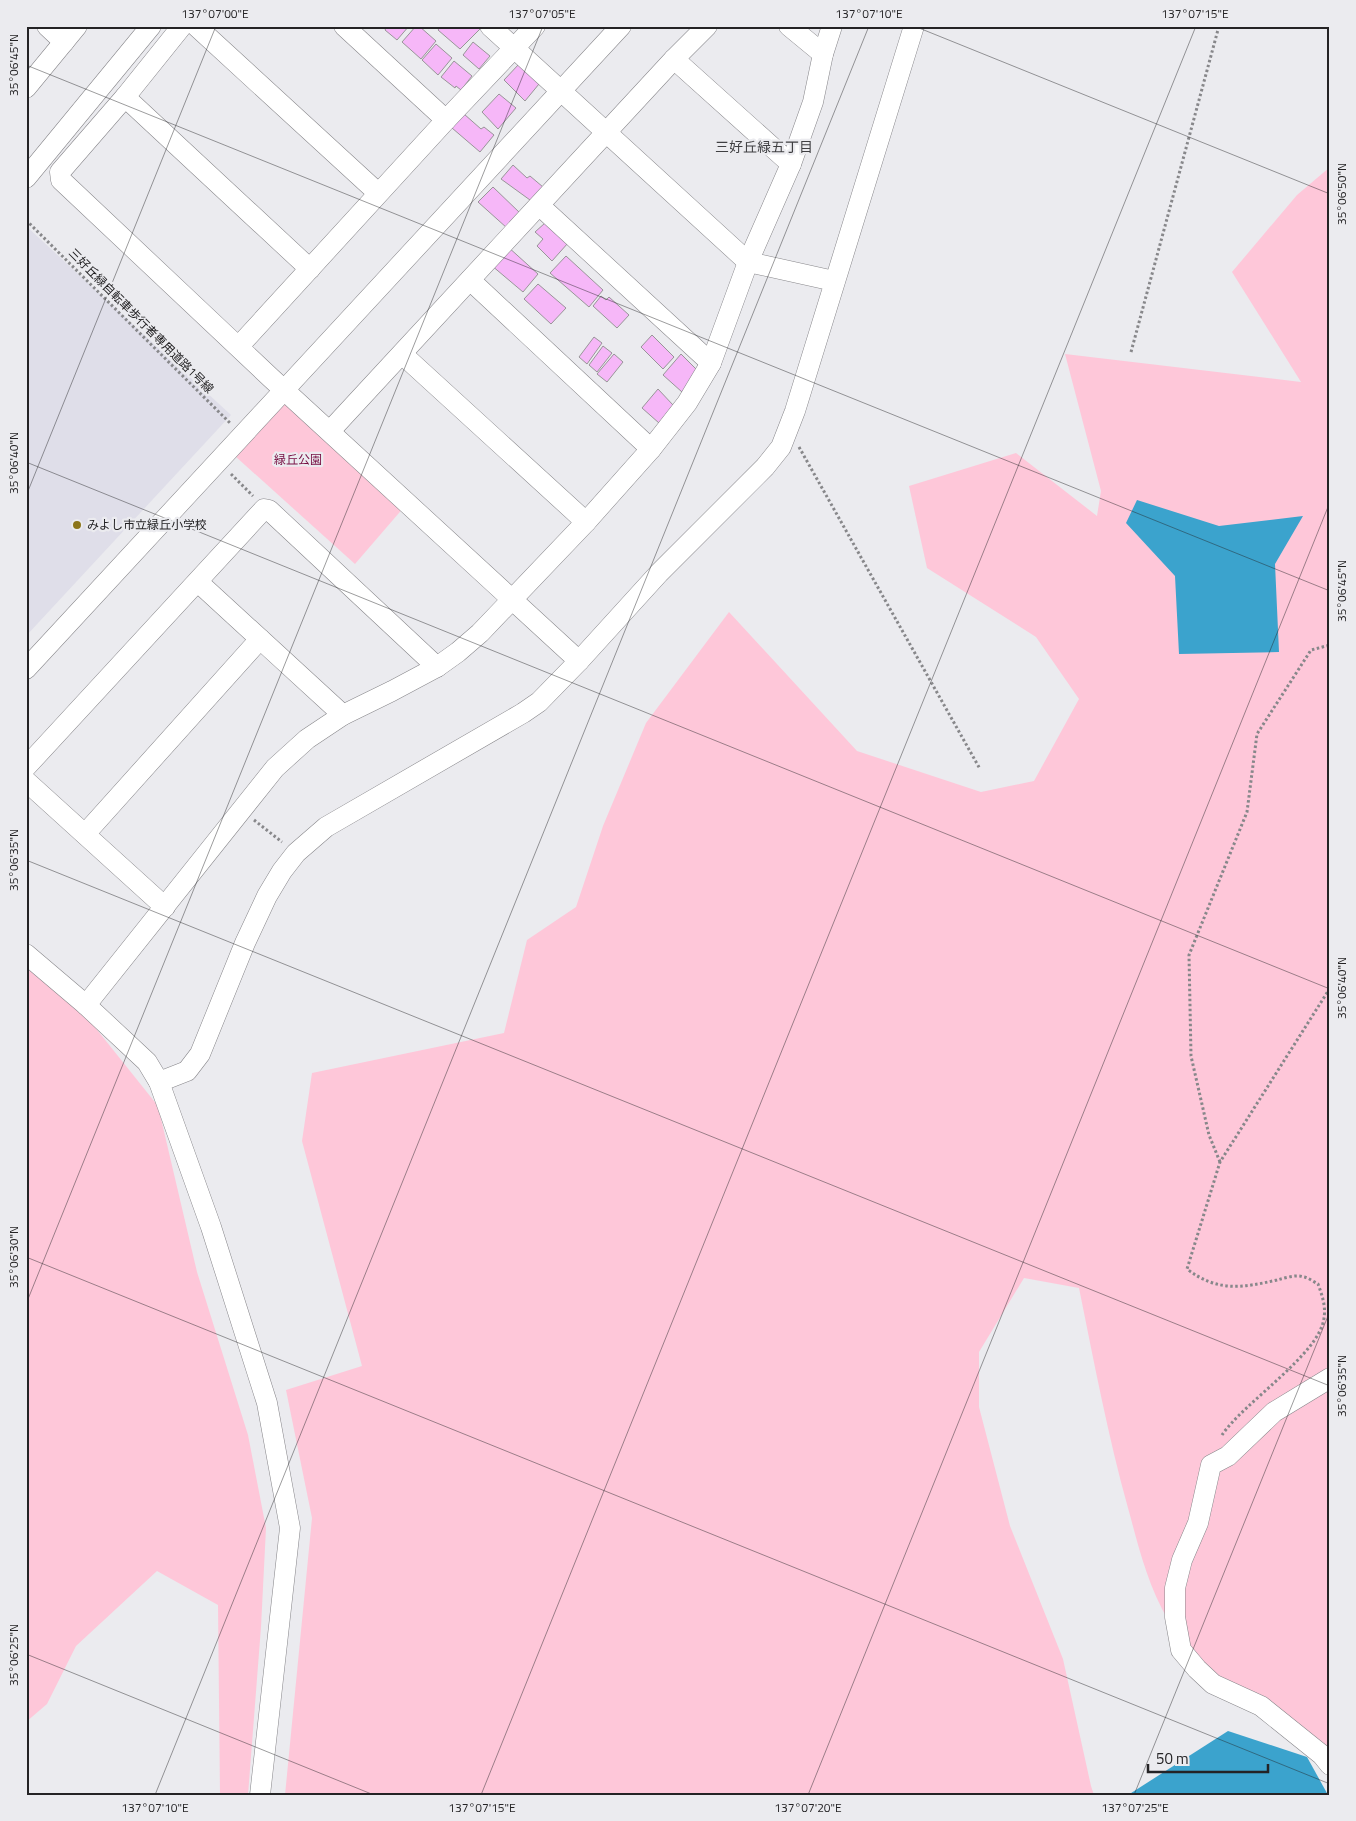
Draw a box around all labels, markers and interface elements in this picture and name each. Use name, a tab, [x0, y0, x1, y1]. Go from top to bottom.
text: 137°07'00"E	[181, 4, 249, 23]
text: 137°07'05"E	[508, 4, 576, 23]
text: 137°07'10"E	[835, 4, 903, 23]
text: 137°07'15"E	[1161, 4, 1229, 23]
text: 35°06'45"N	[4, 34, 23, 96]
district label: 三好丘緑五丁目	[715, 136, 813, 157]
text: 35°06'50"N	[1332, 163, 1351, 225]
street label: 三好丘緑自転車歩行者専用道路1号線	[64, 244, 218, 398]
text: 35°06'40"N	[4, 432, 23, 494]
park label: 緑丘公園	[274, 450, 322, 469]
place label: みよし市立緑丘小学校	[87, 515, 207, 534]
marker: みよし市立緑丘小学校	[71, 519, 83, 531]
text: 35°06'45"N	[1332, 560, 1351, 622]
text: 35°06'35"N	[4, 829, 23, 891]
text: 35°06'40"N	[1332, 957, 1351, 1019]
text: 35°06'30"N	[4, 1226, 23, 1288]
text: 35°06'35"N	[1332, 1355, 1351, 1417]
text: 35°06'25"N	[4, 1624, 23, 1686]
scale bar	[1148, 1741, 1268, 1773]
text: 50 m	[1156, 1747, 1189, 1770]
text: 137°07'10"E	[121, 1798, 189, 1817]
text: 137°07'15"E	[448, 1798, 516, 1817]
text: 137°07'20"E	[774, 1798, 842, 1817]
text: 137°07'25"E	[1101, 1798, 1169, 1817]

